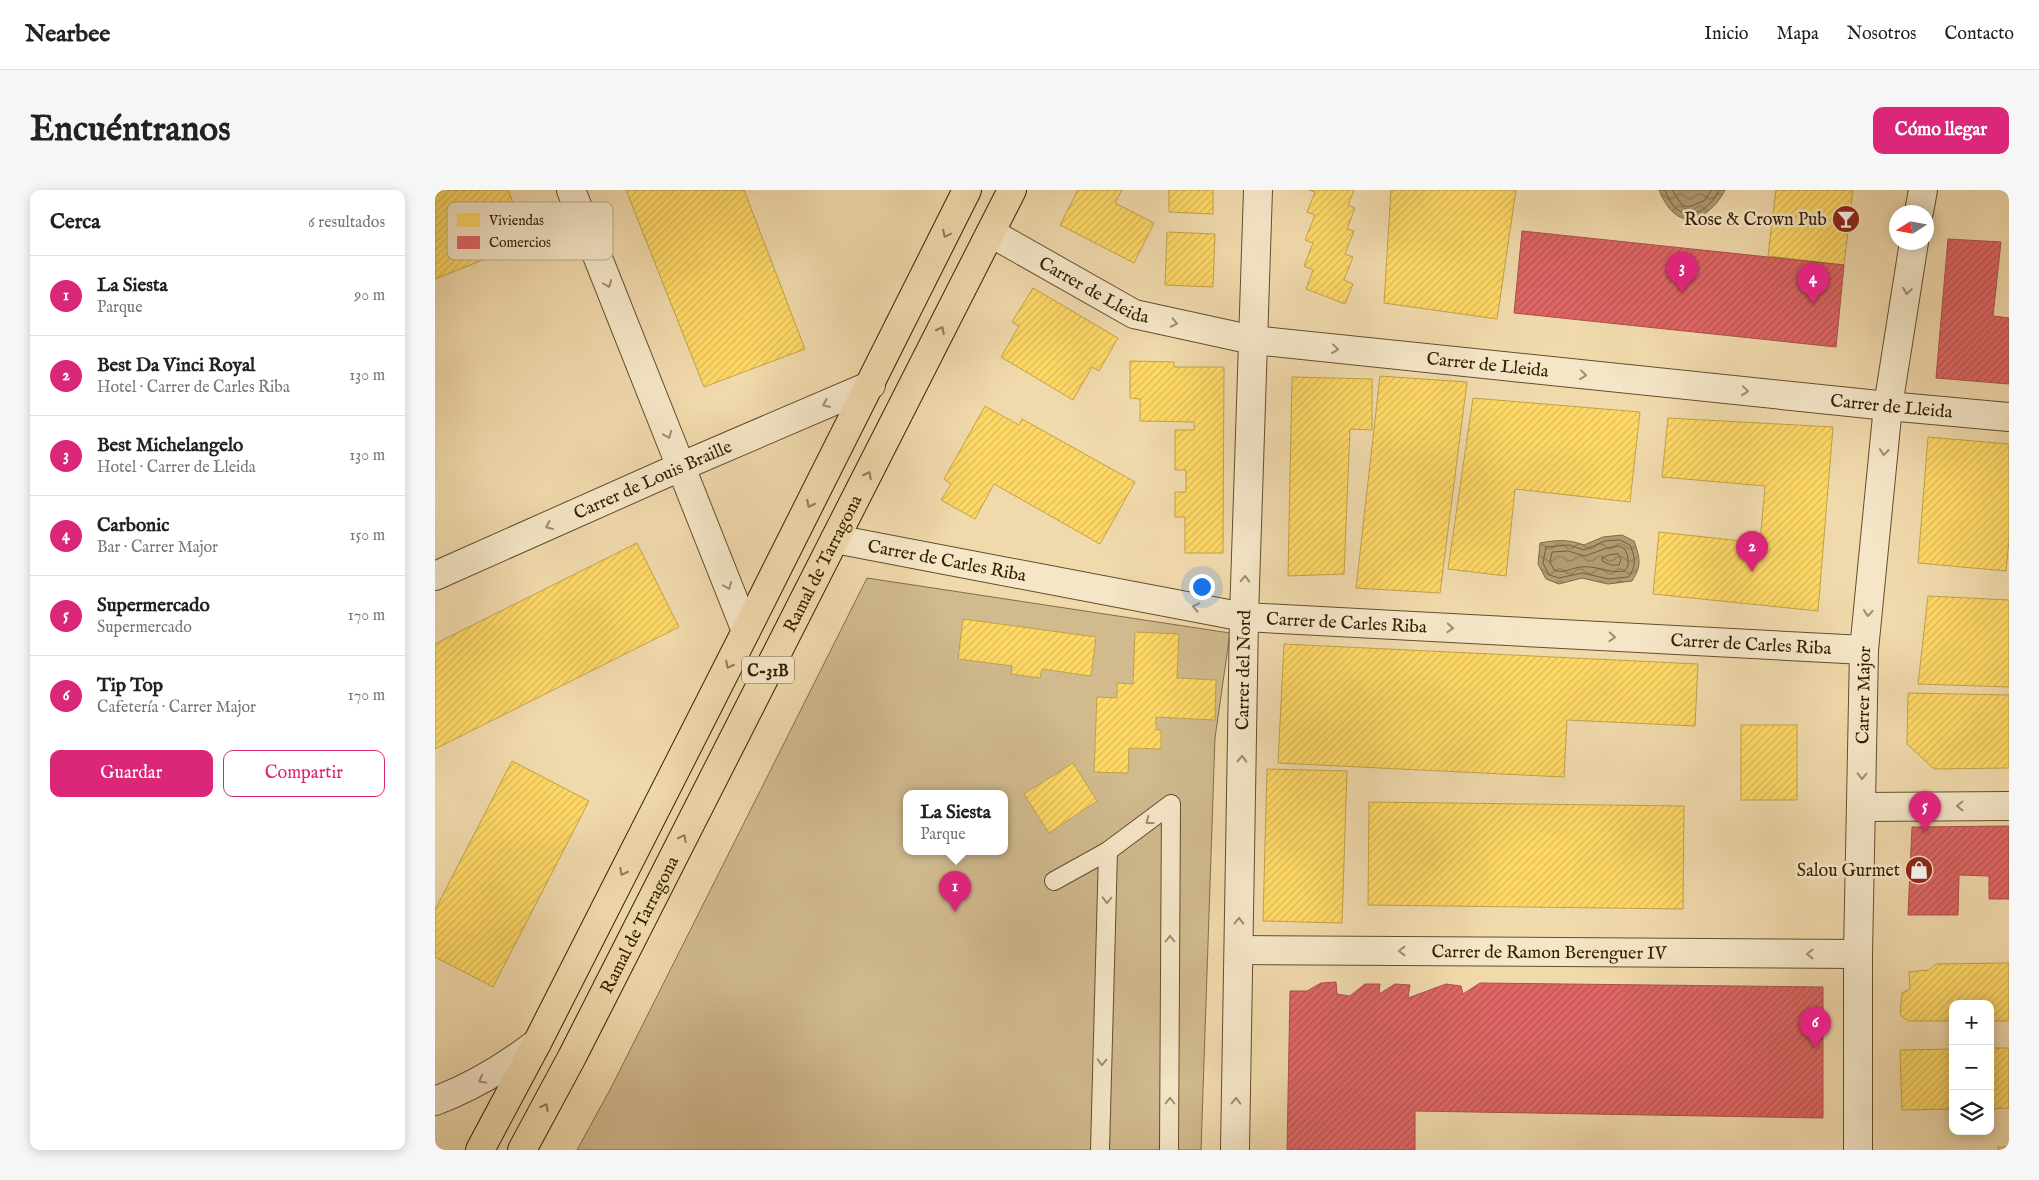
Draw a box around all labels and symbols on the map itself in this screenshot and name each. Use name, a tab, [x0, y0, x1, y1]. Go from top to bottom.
legend	[447, 202, 613, 260]
bar icon: Rose & Crown Pub	[1831, 204, 1861, 234]
north arrow	[1889, 205, 1934, 250]
place label: Rose & Crown Pub	[1684, 209, 1827, 232]
text: Viviendas	[488, 212, 544, 230]
one-way arrow	[941, 229, 952, 238]
text: Comercios	[489, 234, 551, 252]
street label: Carrer de Lleida	[1034, 252, 1151, 330]
pin: 3	[1666, 252, 1698, 293]
pin: 4	[1797, 263, 1829, 304]
one-way arrow	[602, 279, 612, 288]
one-way arrow	[1902, 286, 1912, 295]
one-way arrow	[1170, 317, 1179, 328]
one-way arrow	[935, 326, 945, 335]
one-way arrow	[1331, 343, 1339, 354]
street label: Carrer de Lleida	[1425, 348, 1550, 384]
one-way arrow	[1580, 369, 1588, 380]
one-way arrow	[1741, 385, 1749, 396]
street label: Carrer de Lleida	[1829, 390, 1954, 425]
one-way arrow	[822, 398, 831, 408]
one-way arrow	[662, 430, 672, 439]
street label: Carrer de Louis Braille	[570, 436, 736, 526]
one-way arrow	[1879, 448, 1890, 456]
one-way arrow	[862, 471, 872, 480]
street label: Ramal de Tarragona	[779, 491, 868, 637]
one-way arrow	[806, 499, 816, 508]
one-way arrow	[545, 520, 554, 530]
pin: 2	[1736, 531, 1768, 572]
street label: Carrer de Carles Riba	[866, 535, 1028, 588]
your location	[1189, 574, 1215, 600]
one-way arrow	[1240, 575, 1251, 583]
one-way arrow	[722, 581, 732, 590]
one-way arrow	[1192, 603, 1201, 613]
street label: Carrer de Carles Riba	[1265, 608, 1428, 640]
street label: Carrer del Nord	[1232, 609, 1257, 730]
one-way arrow	[1863, 610, 1874, 618]
one-way arrow	[1446, 622, 1454, 633]
street label: Carrer de Carles Riba	[1670, 630, 1832, 661]
one-way arrow	[1609, 631, 1617, 642]
street label: Carrer Major	[1852, 645, 1877, 744]
road number: C-31B	[742, 656, 794, 684]
one-way arrow	[725, 660, 735, 669]
one-way arrow	[1237, 755, 1247, 762]
one-way arrow	[1857, 772, 1867, 780]
pin: 5	[1909, 791, 1941, 832]
one-way arrow	[1956, 801, 1964, 811]
one-way arrow	[1146, 815, 1155, 823]
one-way arrow	[677, 834, 687, 843]
street label: Ramal de Tarragona	[596, 853, 685, 998]
shop icon: Salou Gurmet	[1904, 855, 1934, 885]
place label: Salou Gurmet	[1797, 860, 1900, 883]
one-way arrow	[619, 867, 630, 876]
pin: 1	[939, 871, 971, 912]
one-way arrow	[1102, 896, 1112, 904]
one-way arrow	[1234, 917, 1244, 925]
one-way arrow	[1165, 935, 1176, 943]
street label: Carrer de Ramon Berenguer IV	[1431, 941, 1668, 966]
one-way arrow	[1398, 946, 1406, 956]
one-way arrow	[1805, 949, 1813, 959]
pin: 6	[1799, 1007, 1831, 1048]
one-way arrow	[1097, 1058, 1108, 1066]
one-way arrow	[478, 1074, 487, 1084]
one-way arrow	[1165, 1097, 1175, 1105]
one-way arrow	[1231, 1097, 1241, 1105]
one-way arrow	[539, 1103, 549, 1112]

